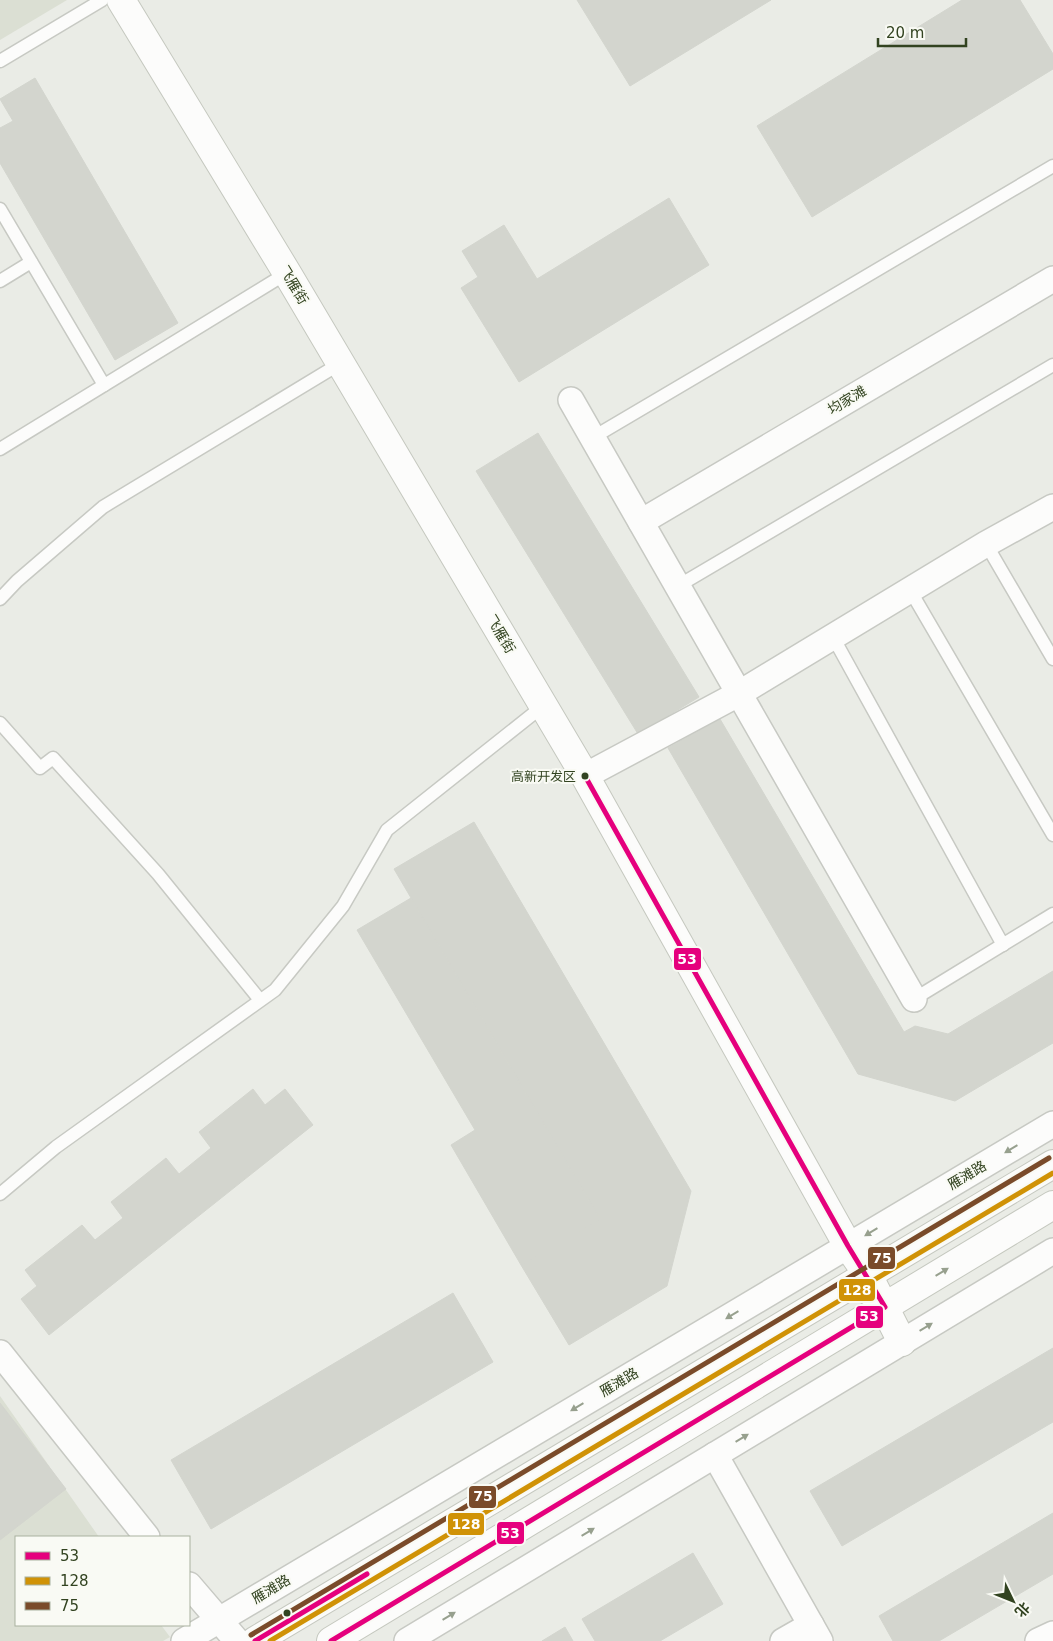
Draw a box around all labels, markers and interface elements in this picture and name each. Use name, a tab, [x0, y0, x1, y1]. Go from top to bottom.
scale bar	[878, 15, 966, 47]
text: 20 m	[886, 24, 924, 42]
street label: 飞雁街	[276, 263, 312, 307]
street label: 均家滩	[825, 382, 869, 418]
street label: 飞雁街	[483, 612, 519, 656]
place label: 高新开发区	[511, 769, 576, 784]
marker: 高新开发区	[580, 771, 590, 781]
line badge: 53	[673, 947, 702, 971]
text: 53	[677, 951, 697, 967]
one-way arrow	[1005, 1144, 1018, 1153]
street label: 雁滩路	[945, 1157, 989, 1193]
one-way arrow	[865, 1227, 878, 1236]
line badge: 75	[867, 1246, 896, 1270]
text: 75	[872, 1250, 892, 1266]
one-way arrow	[935, 1268, 948, 1277]
line badge: 128	[838, 1278, 876, 1302]
text: 128	[842, 1282, 872, 1298]
line badge: 53	[855, 1305, 884, 1329]
text: 53	[859, 1308, 879, 1324]
one-way arrow	[725, 1310, 738, 1319]
one-way arrow	[920, 1323, 933, 1332]
street label: 雁滩路	[597, 1364, 641, 1400]
one-way arrow	[571, 1402, 584, 1411]
one-way arrow	[736, 1434, 749, 1443]
line badge: 75	[468, 1485, 497, 1509]
text: 75	[473, 1488, 493, 1504]
line badge: 128	[447, 1512, 485, 1536]
text: 128	[451, 1516, 481, 1532]
line badge: 53	[496, 1521, 525, 1545]
text: 53	[500, 1525, 520, 1541]
one-way arrow	[582, 1527, 595, 1536]
legend	[15, 1536, 190, 1626]
text: 53	[60, 1547, 79, 1565]
street label: 雁滩路	[249, 1571, 293, 1607]
text: 128	[60, 1572, 89, 1590]
north arrow	[988, 1576, 1038, 1626]
text: 75	[60, 1597, 79, 1615]
text: 北	[1012, 1599, 1033, 1620]
unlabelled marker	[282, 1608, 292, 1618]
one-way arrow	[443, 1611, 456, 1620]

